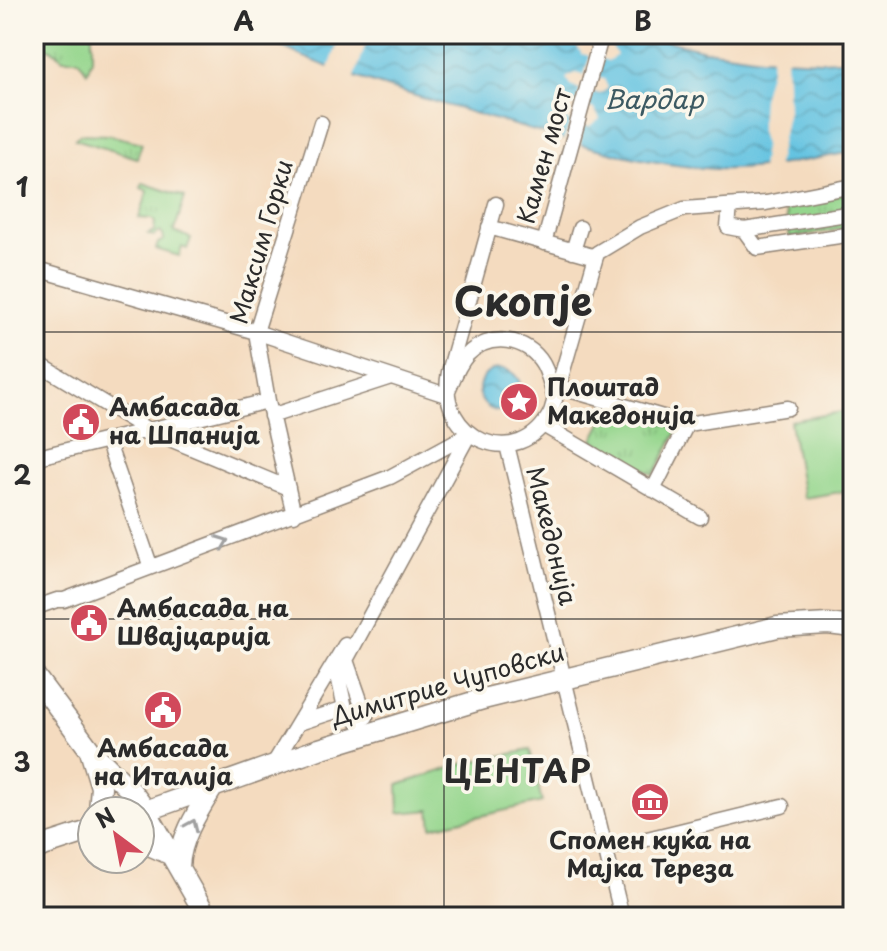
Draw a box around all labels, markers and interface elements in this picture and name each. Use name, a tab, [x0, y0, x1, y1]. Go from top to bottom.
text: A	[234, 1, 254, 40]
text: B	[634, 1, 652, 40]
water label: Вардар	[605, 79, 705, 118]
street label: Камен мост	[507, 83, 580, 227]
street label: Максим Горки	[219, 155, 301, 328]
text: 1	[16, 167, 28, 206]
district label: Скопје	[454, 269, 592, 330]
place label: Плоштад Македонија	[547, 368, 696, 432]
place icon: Плоштад Македонија	[498, 381, 540, 423]
place label: Амбасада на Шпанија	[109, 388, 260, 452]
public building icon: Амбасада на Шпанија	[60, 401, 102, 443]
text: 2	[13, 455, 31, 494]
street label: Македонија	[518, 462, 588, 609]
one-way arrow	[215, 535, 229, 552]
place label: Амбасада на Швајцарија	[117, 589, 289, 653]
public building icon: Амбасада на Швајцарија	[68, 602, 110, 644]
street label: Димитрие Чуповски	[326, 633, 568, 734]
public building icon: Амбасада на Италија	[142, 689, 184, 731]
place label: Амбасада на Италија	[93, 729, 233, 793]
text: 3	[13, 742, 31, 781]
district label: ЦЕНТАР	[444, 746, 592, 794]
museum icon: Спомен куќа на Мајка Тереза	[629, 781, 671, 823]
north arrow	[76, 795, 156, 875]
text: N	[88, 798, 121, 835]
one-way arrow	[182, 819, 198, 834]
place label: Спомен куќа на Мајка Тереза	[549, 821, 752, 885]

